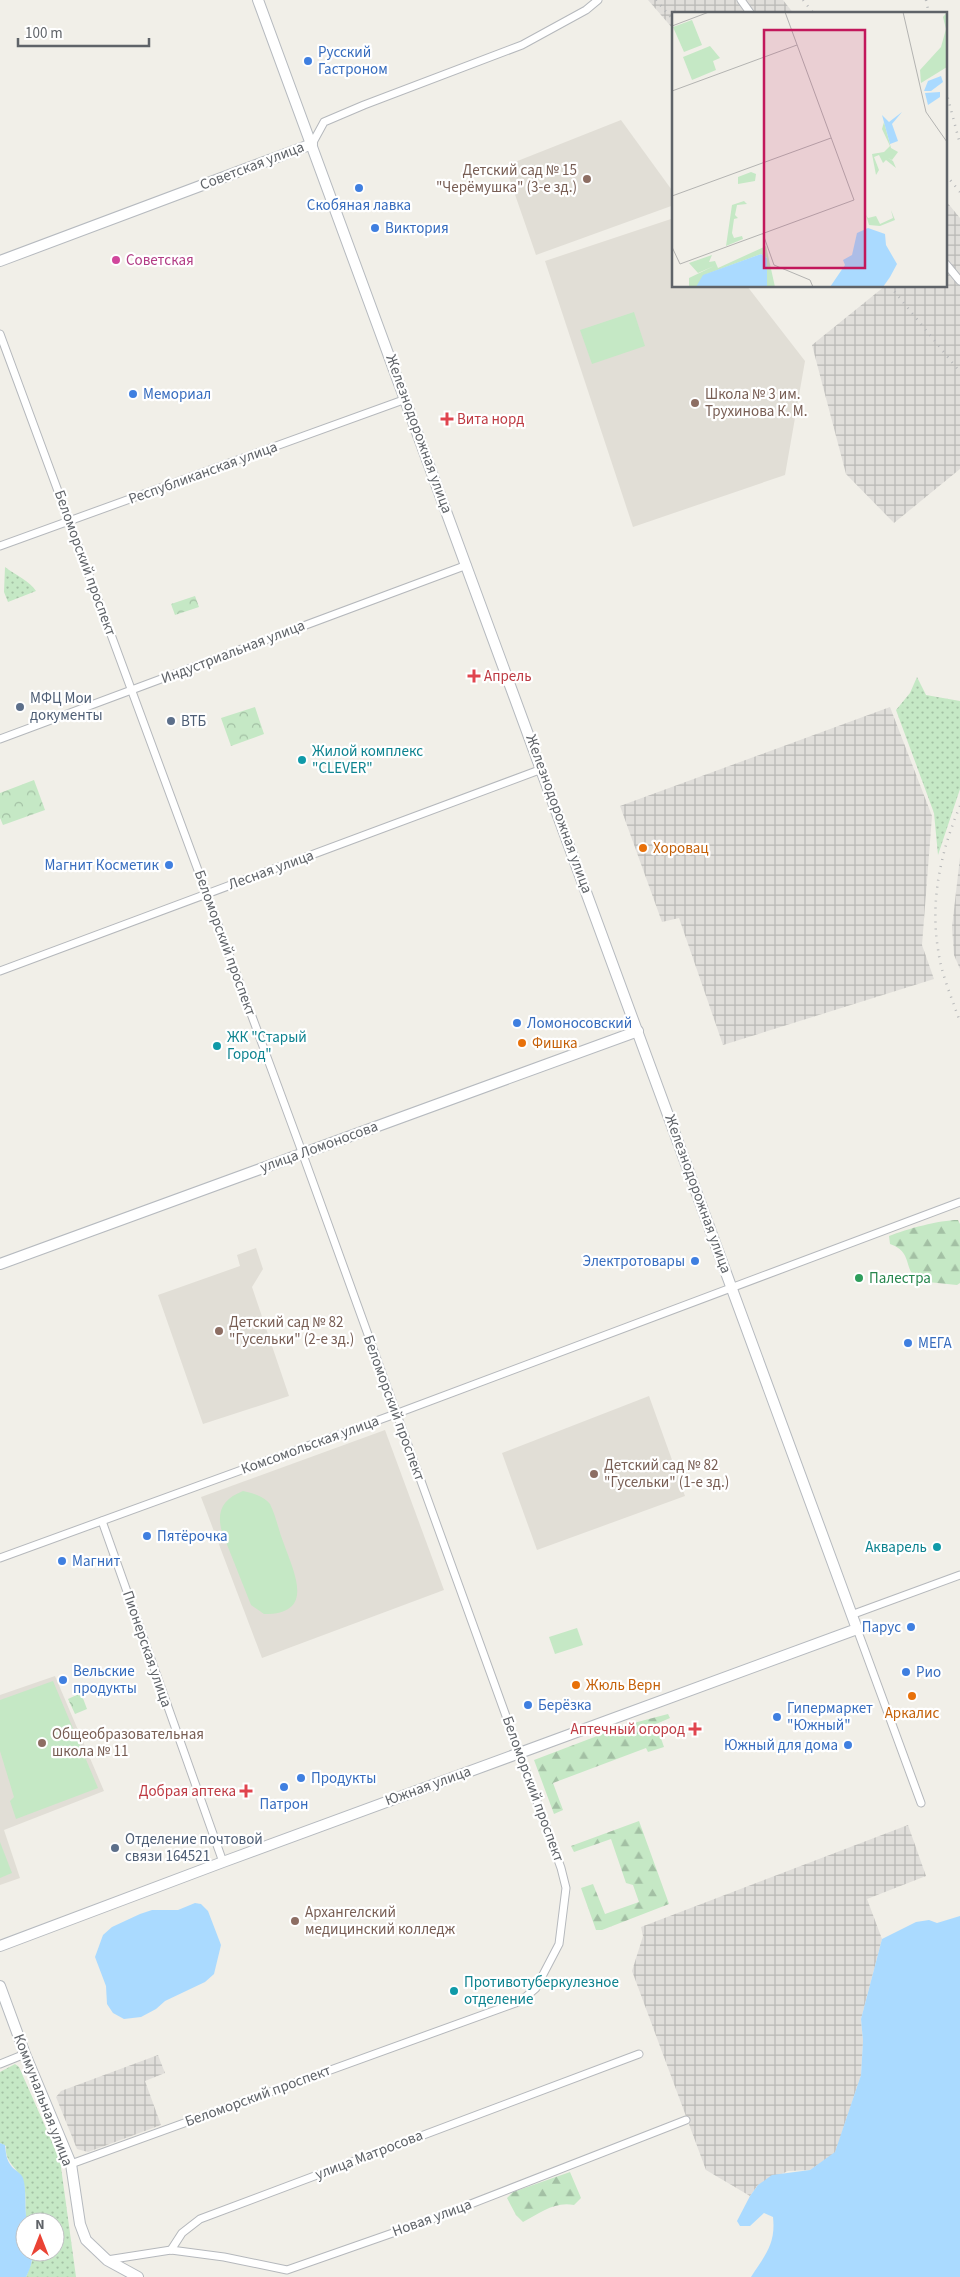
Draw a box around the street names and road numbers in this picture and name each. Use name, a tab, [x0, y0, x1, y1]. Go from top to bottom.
street label: Советская улица	[197, 136, 307, 196]
street label: Железнодорожная улица	[380, 352, 458, 516]
street label: Республиканская улица	[126, 436, 280, 510]
street label: Беломорский проспект	[49, 487, 121, 639]
street label: Индустриальная улица	[158, 615, 308, 689]
street label: Железнодорожная улица	[520, 732, 598, 896]
street label: Лесная улица	[225, 845, 317, 895]
street label: Беломорский проспект	[189, 867, 261, 1019]
street label: Железнодорожная улица	[659, 1112, 737, 1276]
street label: улица Ломоносова	[257, 1116, 381, 1178]
street label: Беломорский проспект	[358, 1332, 430, 1484]
street label: Комсомольская улица	[238, 1410, 382, 1480]
street label: Пионерская улица	[117, 1588, 177, 1710]
street label: Беломорский проспект	[497, 1713, 569, 1865]
street label: Южная улица	[382, 1761, 474, 1811]
street label: Коммунальная улица	[8, 2031, 78, 2169]
street label: Беломорский проспект	[182, 2060, 334, 2132]
street label: улица Матросова	[312, 2125, 426, 2185]
street label: Новая улица	[389, 2194, 475, 2242]

